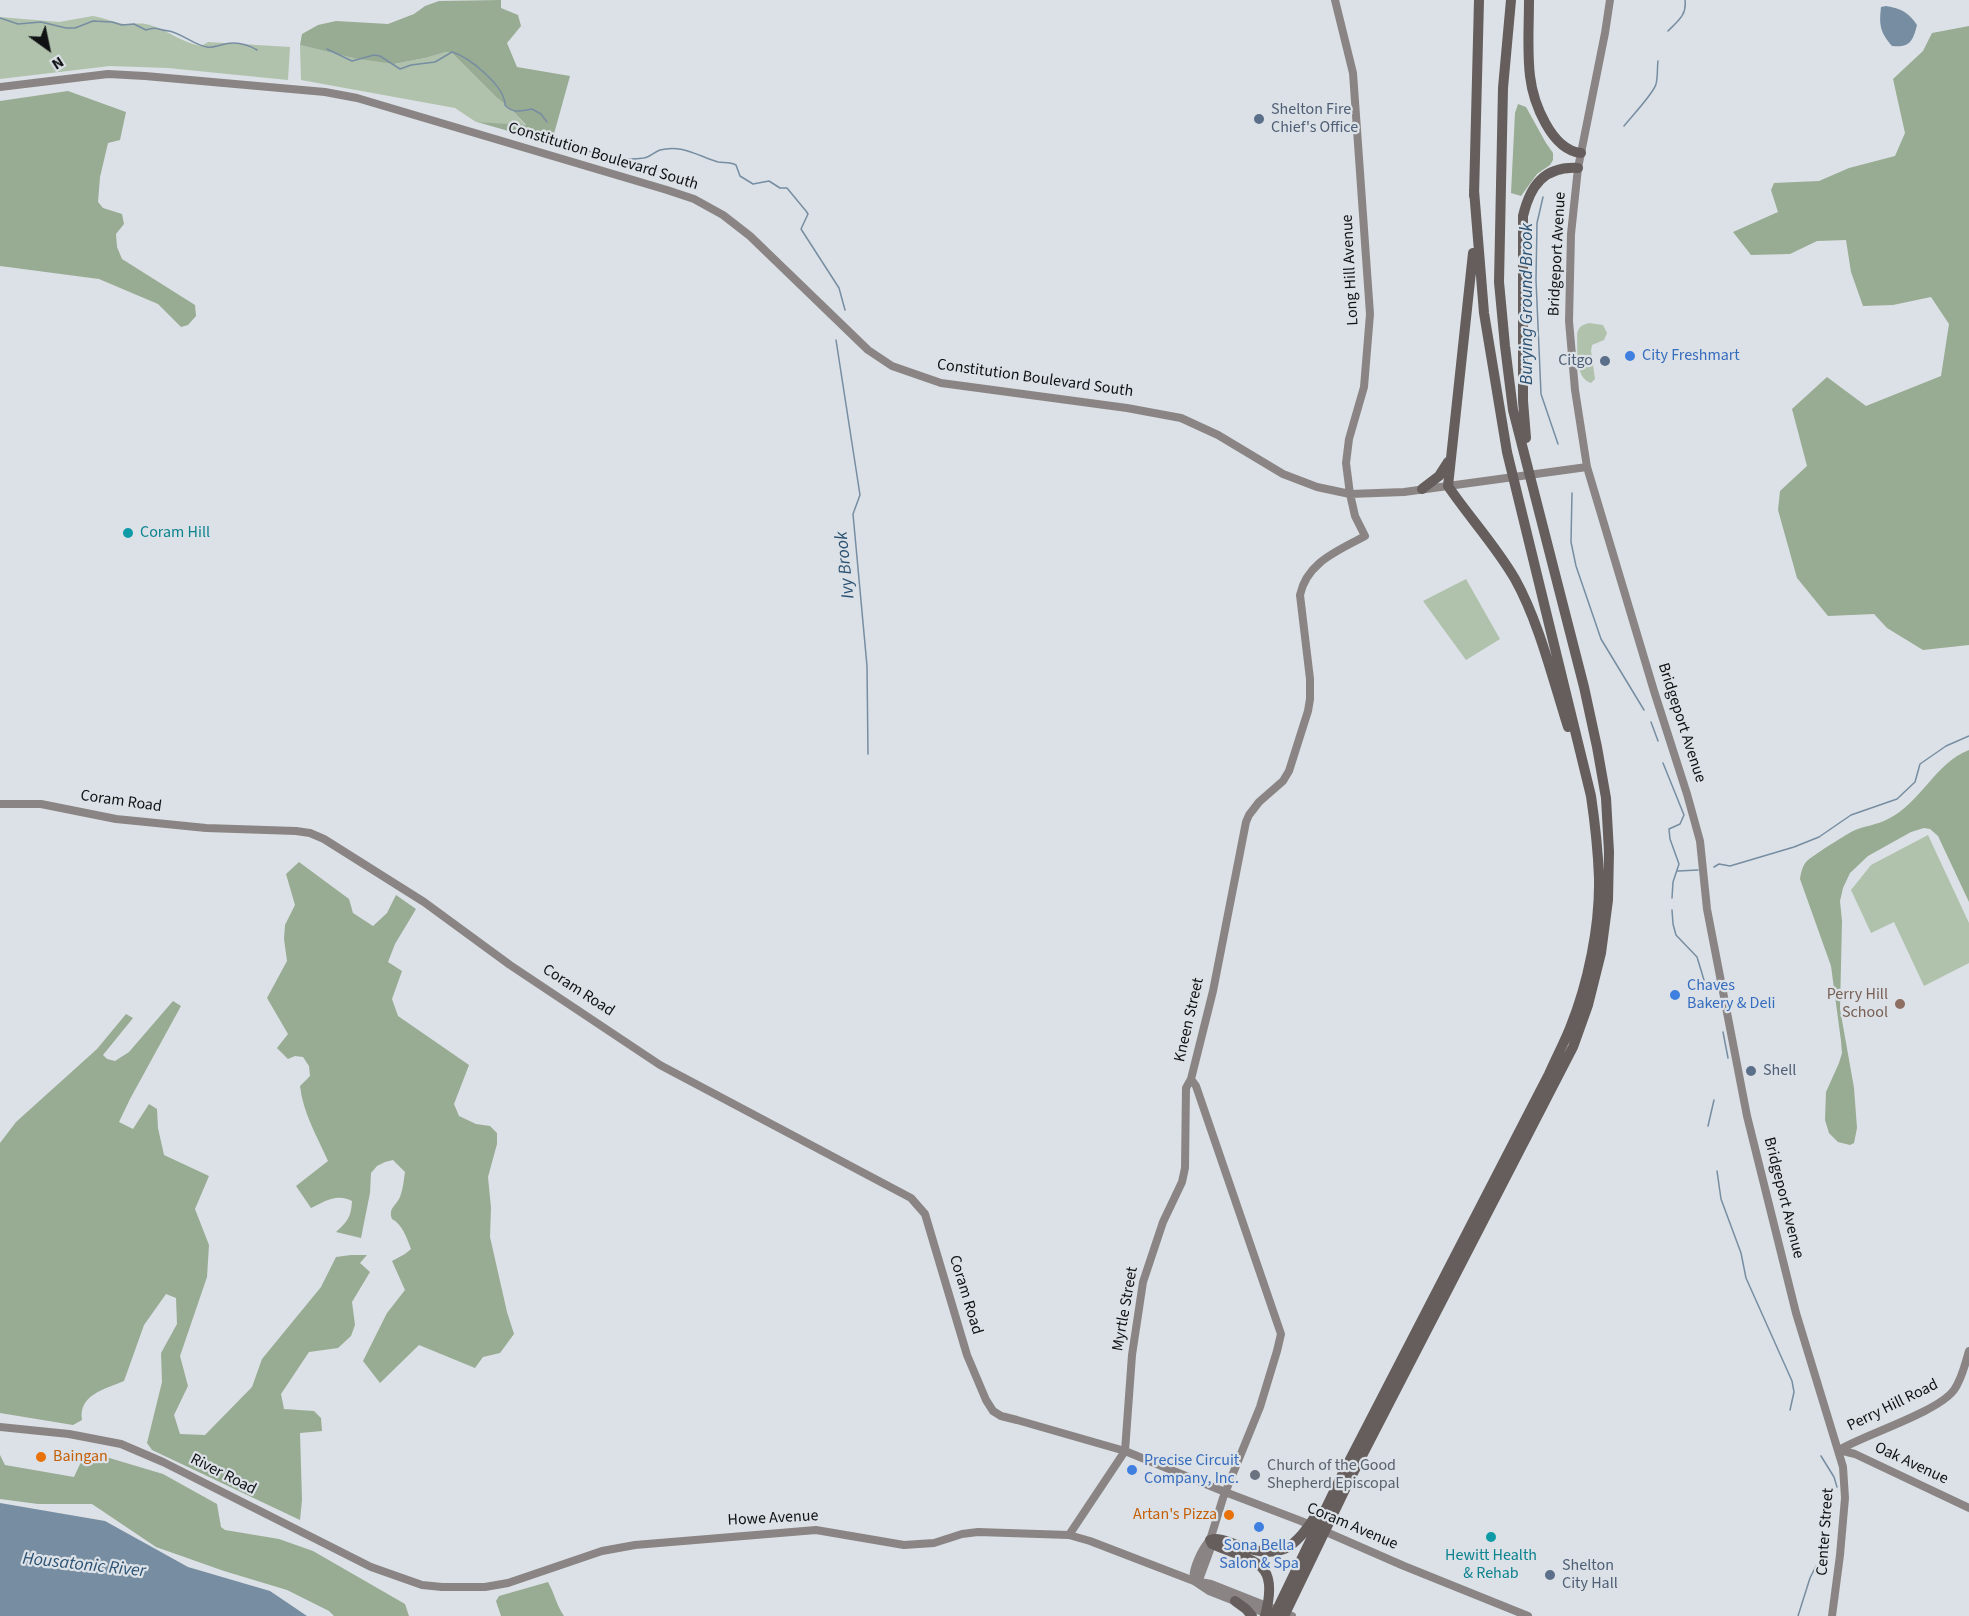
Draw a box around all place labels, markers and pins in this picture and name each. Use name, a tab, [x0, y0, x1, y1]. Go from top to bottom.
place label: Shelton Fire Chief's Office	[1271, 100, 1358, 138]
marker: Shelton Fire Chief's Office	[1252, 112, 1266, 126]
place label: City Freshmart	[1642, 346, 1740, 366]
marker: City Freshmart	[1623, 349, 1637, 363]
place label: Citgo	[1558, 351, 1593, 371]
marker: Citgo	[1598, 354, 1612, 368]
place label: Coram Hill	[140, 523, 210, 543]
marker: Coram Hill	[121, 526, 135, 540]
place label: Chaves Bakery & Deli	[1687, 976, 1775, 1014]
place label: Perry Hill School	[1827, 985, 1888, 1023]
marker: Chaves Bakery & Deli	[1668, 988, 1682, 1002]
marker: Perry Hill School	[1893, 997, 1907, 1011]
place label: Shell	[1763, 1061, 1796, 1081]
marker: Shell	[1744, 1064, 1758, 1078]
place label: Baingan	[53, 1447, 108, 1467]
marker: Baingan	[34, 1450, 48, 1464]
place label: Precise Circuit Company, Inc.	[1144, 1451, 1239, 1489]
place label: Church of the Good Shepherd Episcopal	[1267, 1456, 1400, 1494]
marker: Precise Circuit Company, Inc.	[1125, 1463, 1139, 1477]
marker: Church of the Good Shepherd Episcopal	[1248, 1468, 1262, 1482]
place label: Artan's Pizza	[1133, 1505, 1217, 1525]
marker: Artan's Pizza	[1222, 1508, 1236, 1522]
marker: Sona Bella Salon & Spa	[1252, 1520, 1266, 1534]
marker: Hewitt Health & Rehab	[1484, 1530, 1498, 1544]
place label: Sona Bella Salon & Spa	[1219, 1536, 1299, 1574]
place label: Hewitt Health & Rehab	[1445, 1546, 1537, 1584]
place label: Shelton City Hall	[1562, 1556, 1618, 1594]
marker: Shelton City Hall	[1543, 1568, 1557, 1582]

